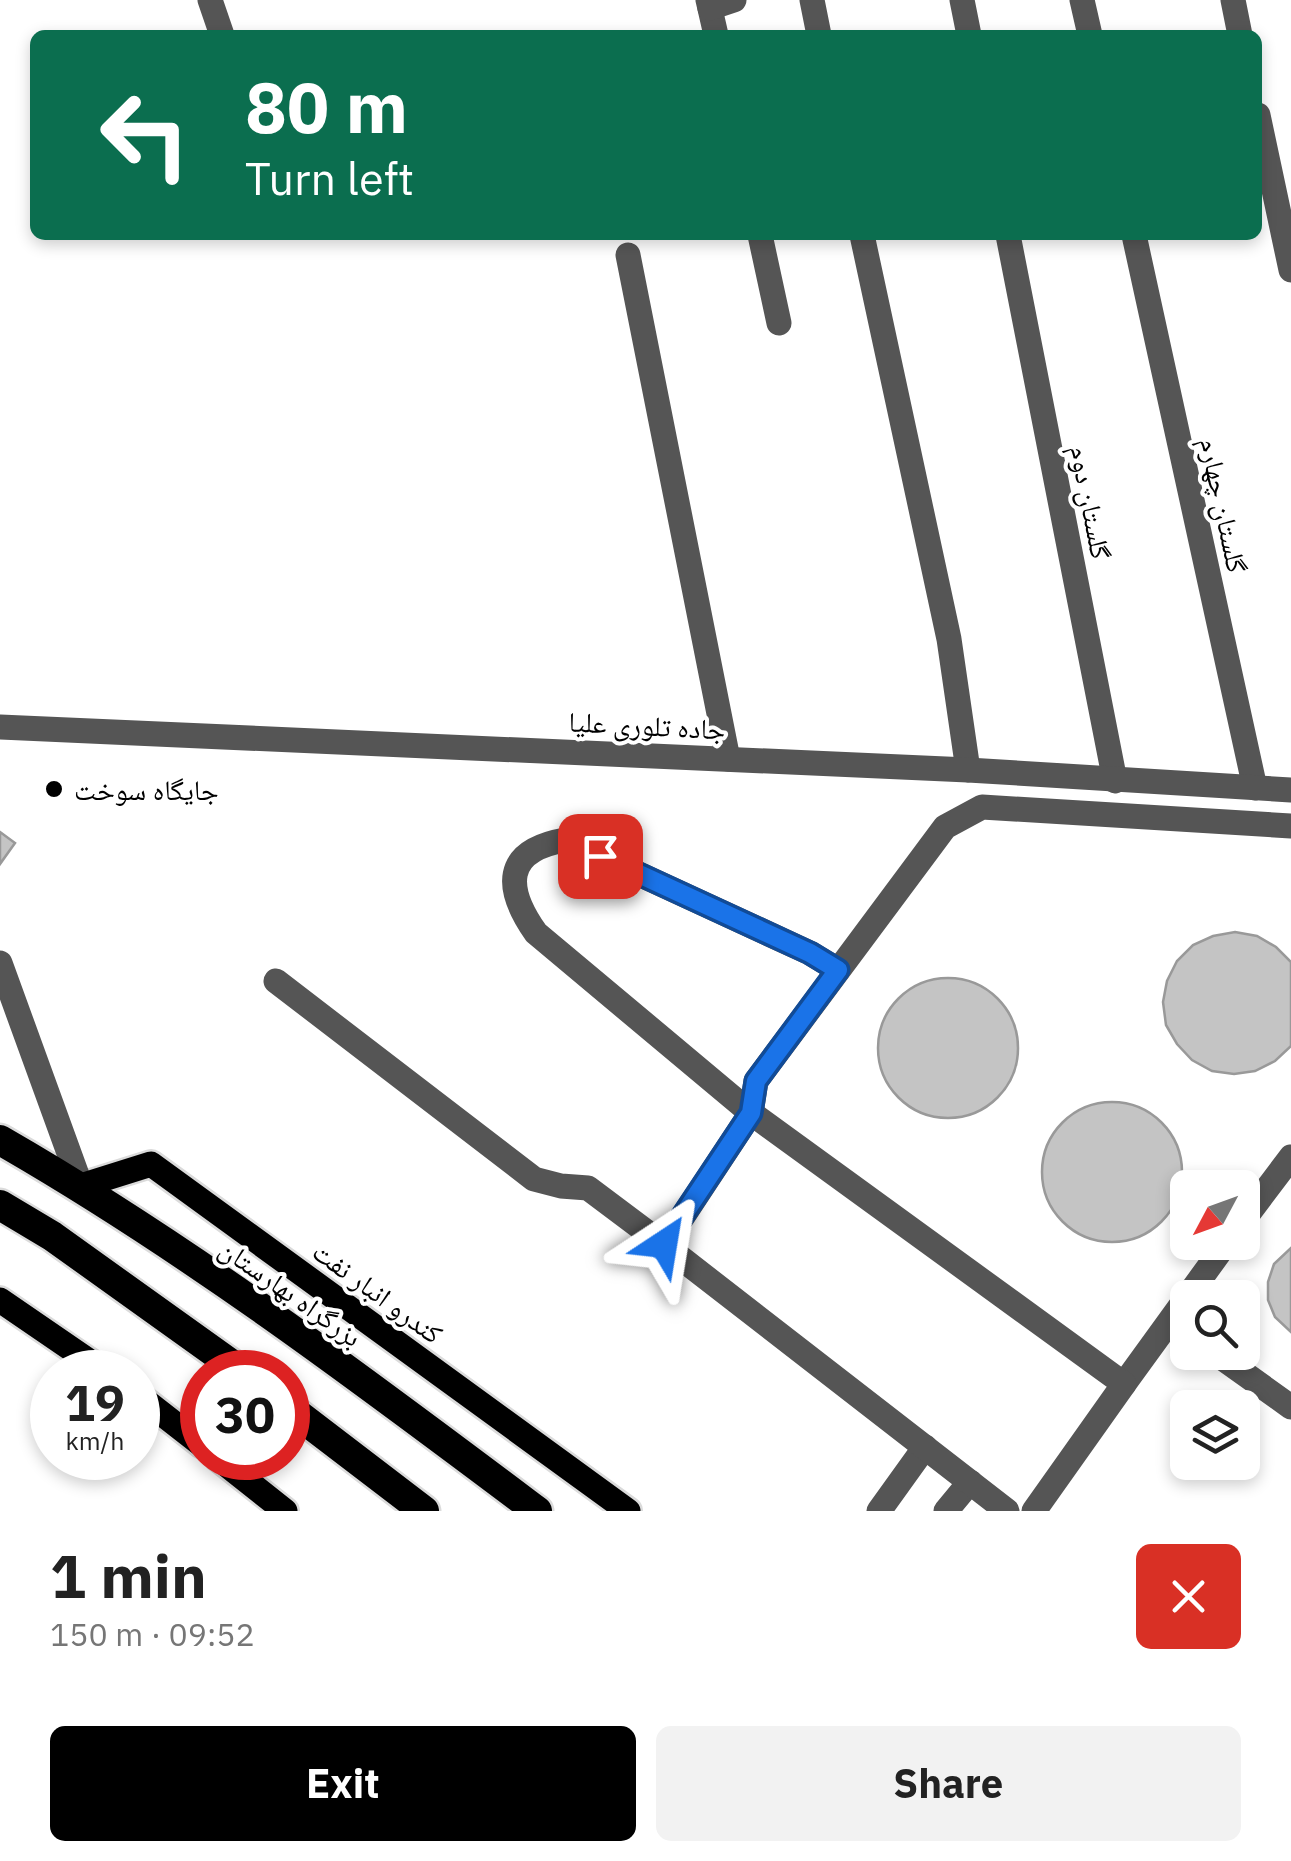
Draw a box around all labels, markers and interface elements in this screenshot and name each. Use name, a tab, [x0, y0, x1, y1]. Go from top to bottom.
text: 80 m	[245, 61, 408, 152]
icon: left	[80, 70, 210, 200]
text: Turn left	[245, 149, 414, 207]
street label: گلستان چهارم	[1191, 434, 1256, 577]
street label: گلستان دوم	[1061, 442, 1120, 563]
street label: جاده تلوری علیا	[568, 702, 726, 748]
place label: جایگاه سوخت	[74, 771, 219, 808]
marker: جایگاه سوخت	[43, 778, 65, 800]
pin	[558, 814, 643, 899]
icon: arrive	[573, 829, 628, 884]
north arrow	[1170, 1170, 1260, 1260]
map controls	[1170, 1170, 1260, 1480]
position arrow	[612, 1192, 716, 1296]
street label: بزرگراه بهارستان	[213, 1229, 369, 1355]
street label: کندرو انبار نفت	[306, 1232, 451, 1352]
button: search	[1170, 1280, 1260, 1370]
speed limit sign: 30	[180, 1350, 310, 1480]
text: 19	[65, 1370, 125, 1435]
button: layers	[1170, 1390, 1260, 1480]
text: km/h	[66, 1424, 124, 1457]
text: 1 min	[50, 1536, 207, 1615]
button: close	[1136, 1544, 1241, 1649]
text: 150 m · 09:52	[50, 1613, 255, 1655]
button: Exit	[50, 1726, 636, 1841]
button: Share	[656, 1726, 1241, 1841]

